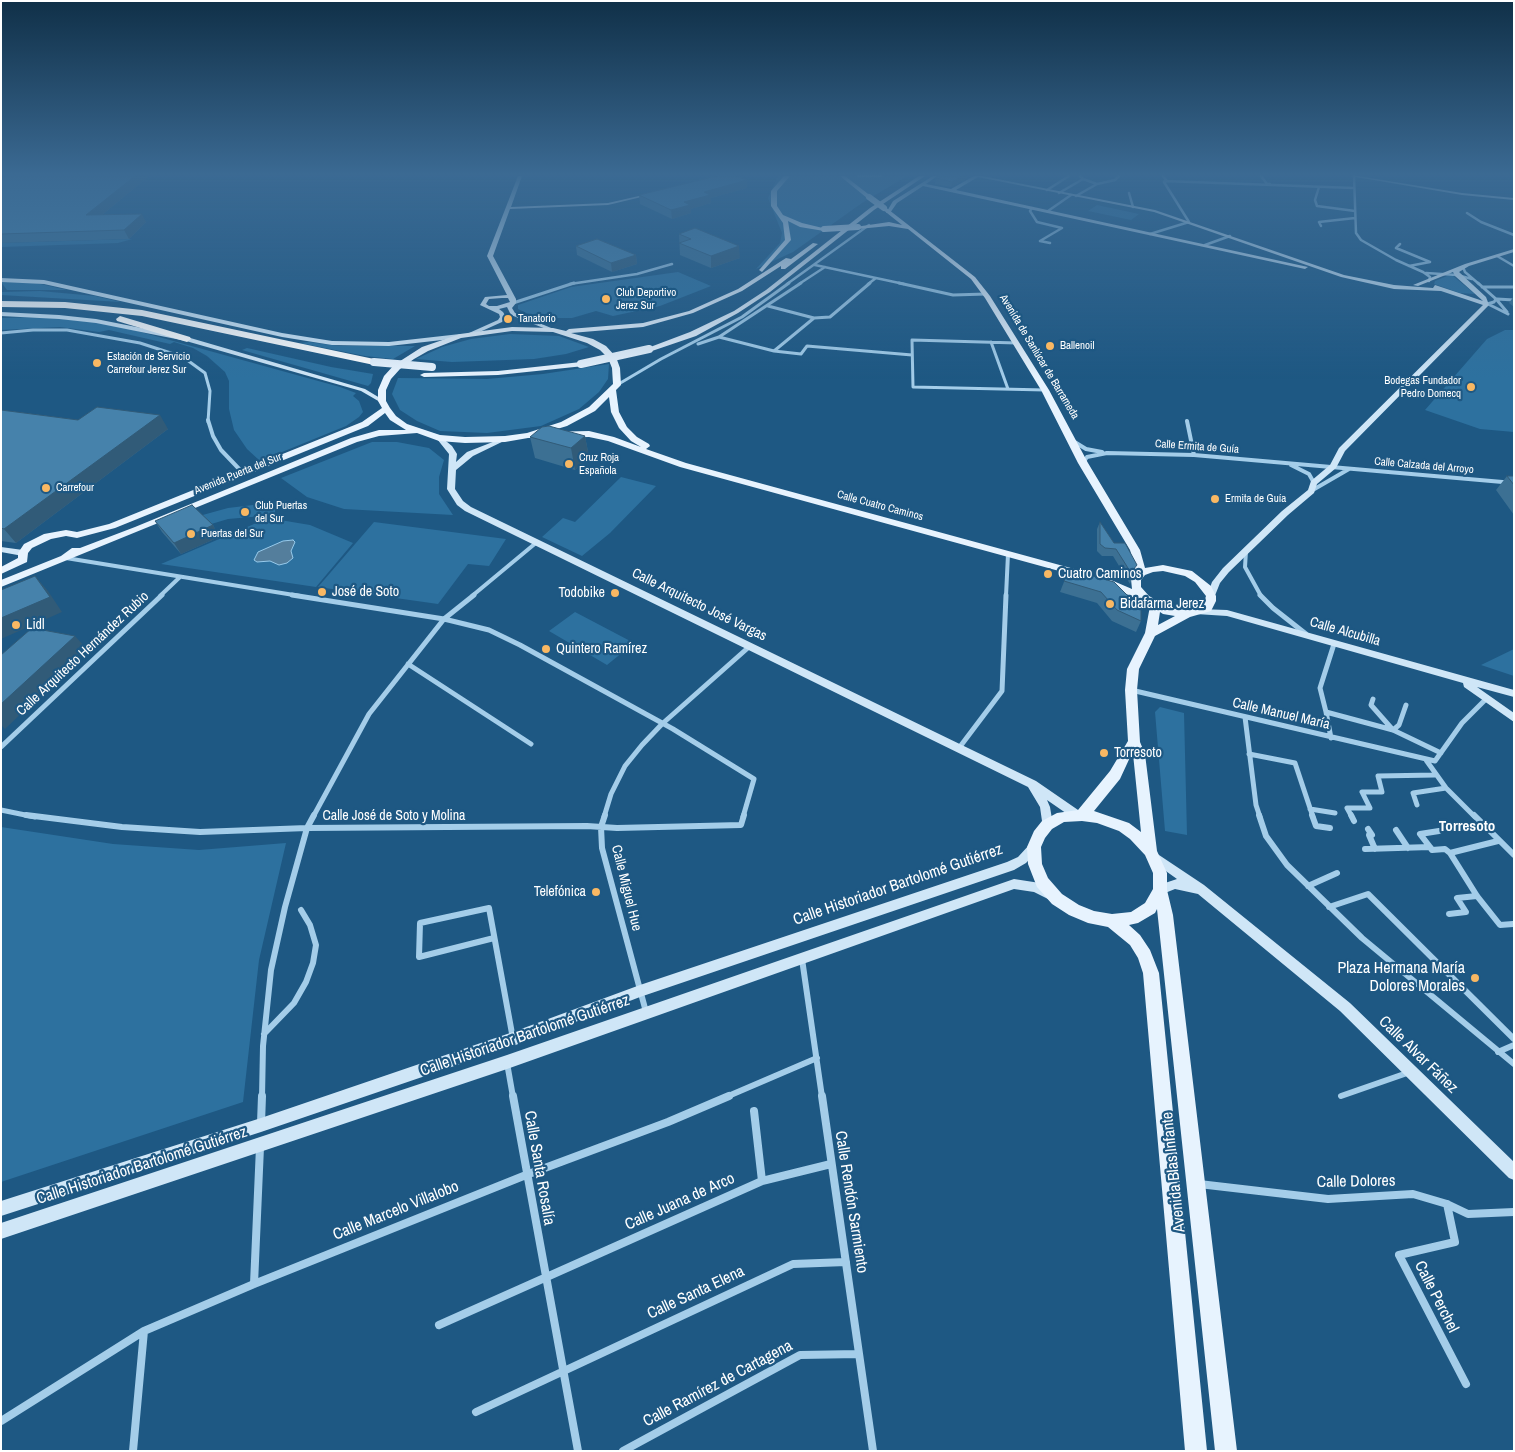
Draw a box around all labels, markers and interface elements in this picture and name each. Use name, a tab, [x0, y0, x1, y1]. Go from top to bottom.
place label: Club Deportivo Jerez Sur	[616, 286, 676, 312]
street label: Avenida de Sanlúcar de Barrameda	[996, 292, 1082, 422]
marker: Club Deportivo Jerez Sur	[600, 293, 612, 305]
place label: Tanatorio	[518, 312, 556, 326]
marker: Tanatorio	[502, 313, 514, 325]
place label: Ballenoil	[1060, 339, 1095, 353]
marker: Ballenoil	[1044, 340, 1056, 352]
place label: Estación de Servicio Carrefour Jerez Sur	[107, 350, 190, 376]
marker: Estación de Servicio Carrefour Jerez Sur	[91, 357, 103, 369]
place label: Bodegas Fundador Pedro Domecq	[1384, 374, 1461, 400]
marker: Bodegas Fundador Pedro Domecq	[1465, 381, 1477, 393]
street label: Calle Ermita de Guía	[1155, 437, 1239, 457]
street label: Avenida Puerta del Sur	[192, 450, 284, 498]
place label: Cruz Roja Española	[579, 451, 619, 477]
street label: Calle Calzada del Arroyo	[1374, 455, 1474, 477]
marker: Cruz Roja Española	[563, 458, 575, 470]
place label: Carrefour	[56, 481, 94, 495]
marker: Carrefour	[40, 482, 52, 494]
street label: Calle Cuatro Caminos	[835, 488, 925, 524]
place label: Ermita de Guía	[1225, 492, 1286, 506]
marker: Ermita de Guía	[1209, 493, 1221, 505]
place label: Club Puertas del Sur	[255, 499, 307, 525]
marker: Club Puertas del Sur	[239, 506, 251, 518]
place label: Puertas del Sur	[201, 527, 263, 541]
marker: Puertas del Sur	[185, 528, 197, 540]
street label: Calle Arquitecto José Vargas	[629, 565, 769, 645]
place label: Cuatro Caminos	[1058, 566, 1142, 582]
marker: Cuatro Caminos	[1042, 568, 1054, 580]
place label: José de Soto	[332, 584, 399, 600]
place label: Todobike	[558, 585, 605, 601]
marker: José de Soto	[316, 586, 328, 598]
marker: Todobike	[609, 587, 621, 599]
street label: Calle Arquitecto Hernández Rubio	[13, 588, 153, 720]
place label: Bidafarma Jerez	[1120, 596, 1204, 612]
marker: Bidafarma Jerez	[1104, 598, 1116, 610]
street label: Calle Alcubilla	[1308, 614, 1382, 650]
place label: Lidl	[26, 617, 45, 633]
marker: Lidl	[10, 619, 22, 631]
place label: Quintero Ramírez	[556, 641, 647, 657]
marker: Quintero Ramírez	[540, 643, 552, 655]
street label: Calle Manuel María	[1231, 695, 1331, 733]
place label: Torresoto	[1114, 745, 1162, 761]
marker: Torresoto	[1098, 747, 1110, 759]
street label: Calle José de Soto y Molina	[323, 808, 465, 824]
district label: Torresoto	[1439, 818, 1495, 836]
street label: Calle Historiador Bartolomé Gutiérrez	[791, 840, 1005, 930]
street label: Calle Miguel Hue	[607, 843, 645, 933]
place label: Telefónica	[534, 884, 586, 900]
marker: Telefónica	[590, 886, 602, 898]
place label: Plaza Hermana María Dolores Morales	[1337, 959, 1465, 997]
marker: Plaza Hermana María Dolores Morales	[1469, 972, 1481, 984]
street label: Calle Historiador Bartolomé Gutiérrez	[418, 991, 632, 1081]
street label: Calle Alvar Fáñez	[1374, 1012, 1462, 1098]
street label: Calle Santa Rosalía	[519, 1109, 559, 1227]
street label: Avenida Blas Infante	[1158, 1111, 1190, 1233]
street label: Calle Historiador Bartolomé Gutiérrez	[34, 1123, 250, 1209]
street label: Calle Rendón Sarmiento	[830, 1130, 872, 1274]
street label: Calle Juana de Arco	[622, 1169, 738, 1235]
street label: Calle Dolores	[1316, 1172, 1396, 1192]
street label: Calle Marcelo Villalobo	[330, 1177, 462, 1245]
street label: Calle Perchel	[1410, 1258, 1462, 1336]
street label: Calle Santa Elena	[644, 1262, 748, 1324]
street label: Calle Ramírez de Cartagena	[640, 1336, 796, 1432]

